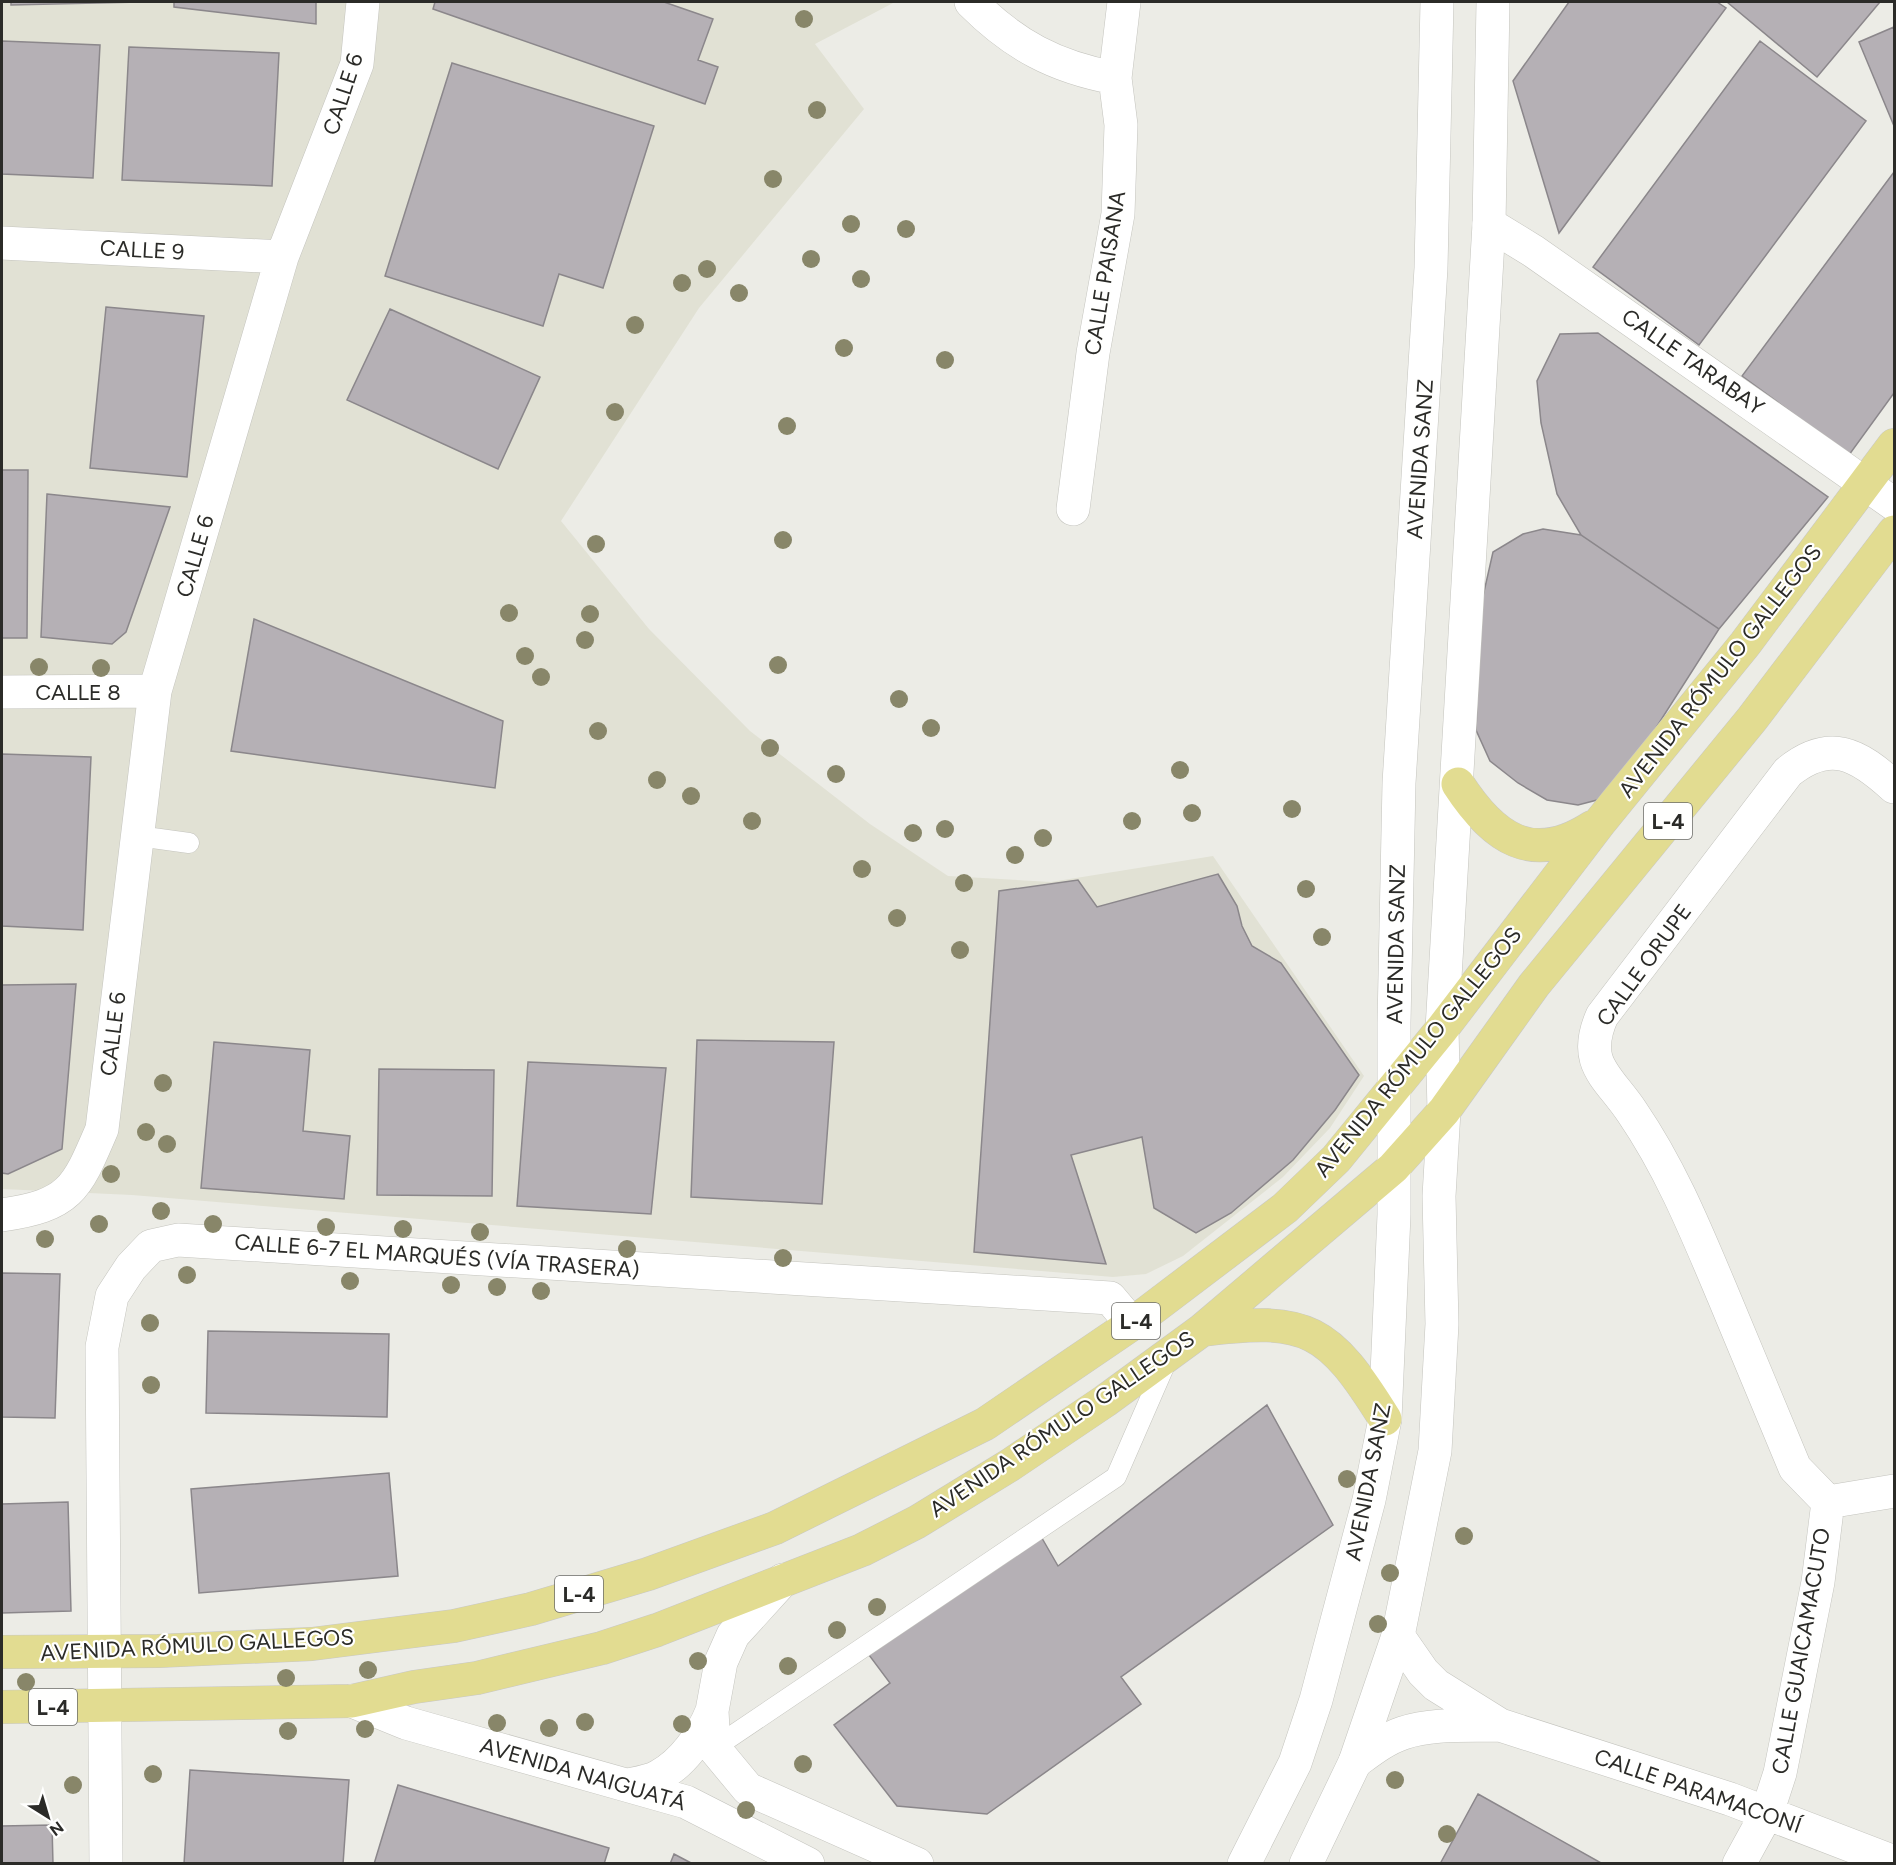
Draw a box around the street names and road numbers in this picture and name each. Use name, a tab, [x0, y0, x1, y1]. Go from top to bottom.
street label: CALLE 6	[317, 50, 369, 138]
street label: CALLE PAISANA	[1079, 189, 1131, 357]
street label: CALLE 9	[99, 234, 185, 266]
street label: CALLE TARABAY	[1617, 303, 1770, 422]
street label: AVENIDA SANZ	[1401, 378, 1439, 540]
street label: CALLE 6	[170, 512, 220, 600]
street label: AVENIDA RÓMULO GALLEGOS	[1613, 539, 1827, 803]
street label: CALLE 8	[35, 679, 121, 706]
road number: L-4	[1644, 803, 1692, 839]
street label: AVENIDA SANZ	[1381, 864, 1411, 1024]
street label: CALLE ORUPE	[1591, 899, 1697, 1031]
street label: AVENIDA RÓMULO GALLEGOS	[1309, 922, 1527, 1182]
street label: CALLE 6	[94, 990, 132, 1078]
street label: CALLE 6-7 EL MARQUÉS (VÍA TRASERA)	[234, 1228, 640, 1284]
road number: L-4	[1112, 1303, 1160, 1339]
street label: AVENIDA RÓMULO GALLEGOS	[924, 1325, 1200, 1523]
street label: AVENIDA SANZ	[1339, 1401, 1397, 1563]
street label: CALLE GUAICAMACUTO	[1766, 1526, 1836, 1776]
road number: L-4	[555, 1576, 603, 1612]
street label: AVENIDA RÓMULO GALLEGOS	[40, 1623, 354, 1667]
road number: L-4	[29, 1689, 77, 1725]
street label: AVENIDA NAIGUATÁ	[477, 1732, 689, 1816]
street label: CALLE PARAMACONÍ	[1591, 1743, 1806, 1839]

